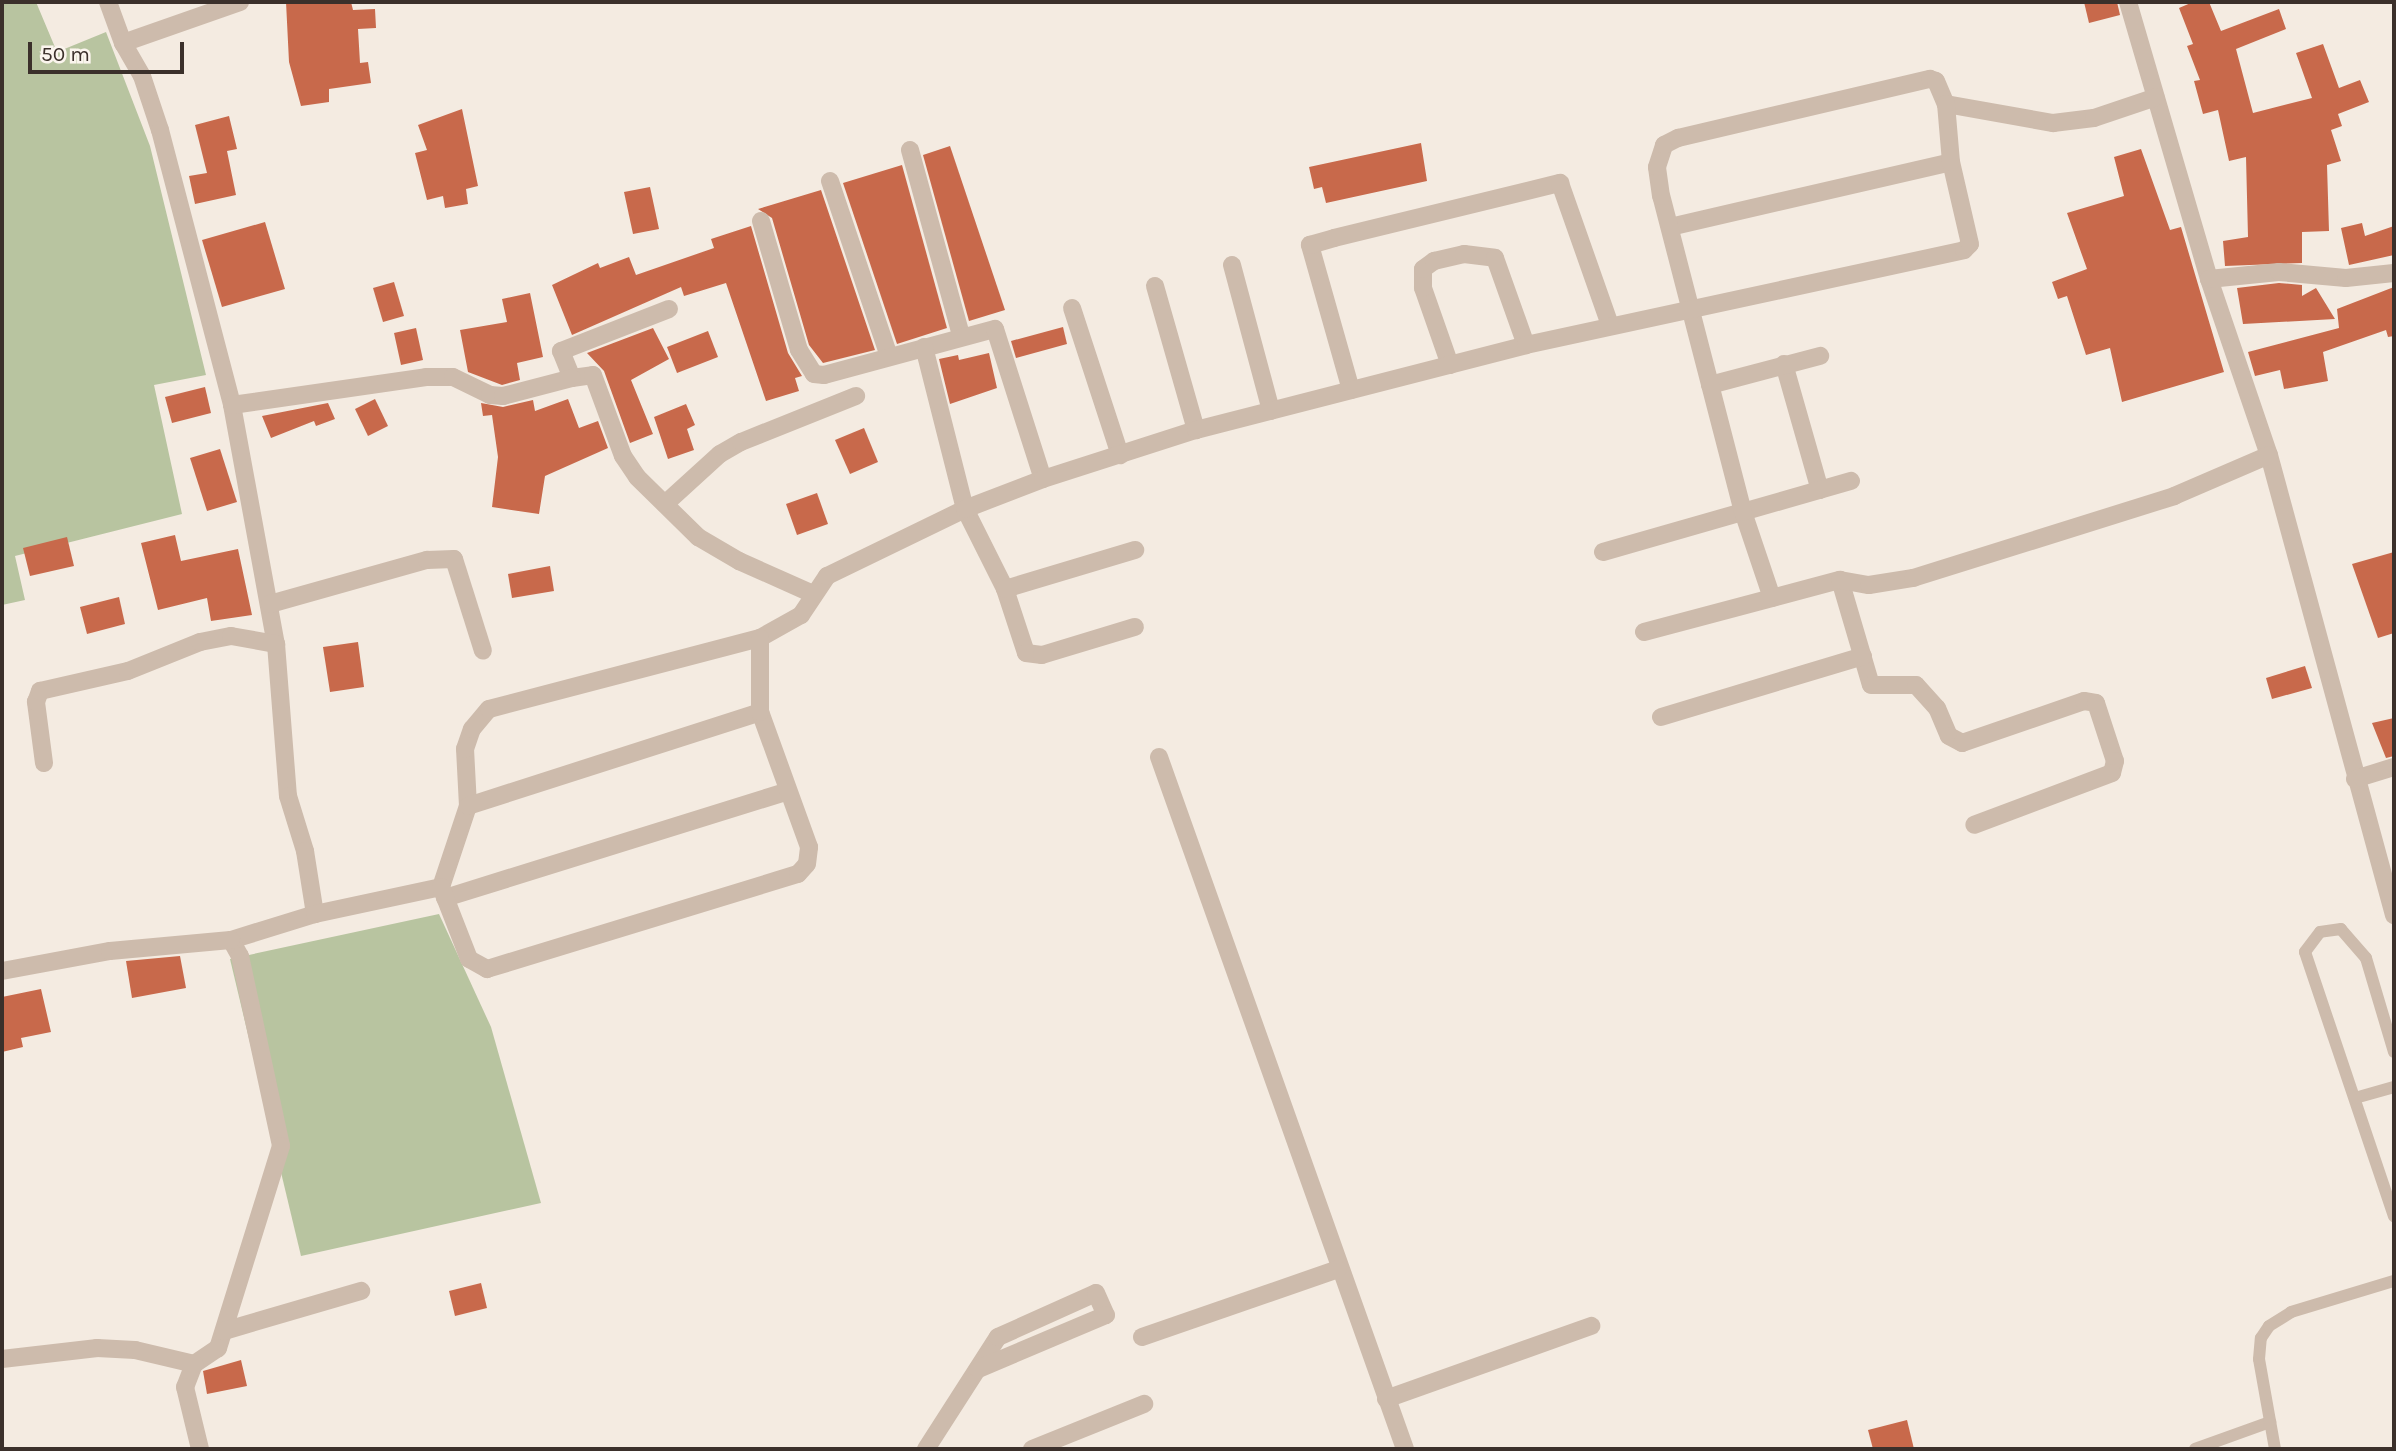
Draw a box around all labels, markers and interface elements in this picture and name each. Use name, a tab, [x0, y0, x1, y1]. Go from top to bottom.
scale bar	[32, 28, 187, 72]
text: 50 m	[41, 42, 90, 66]

